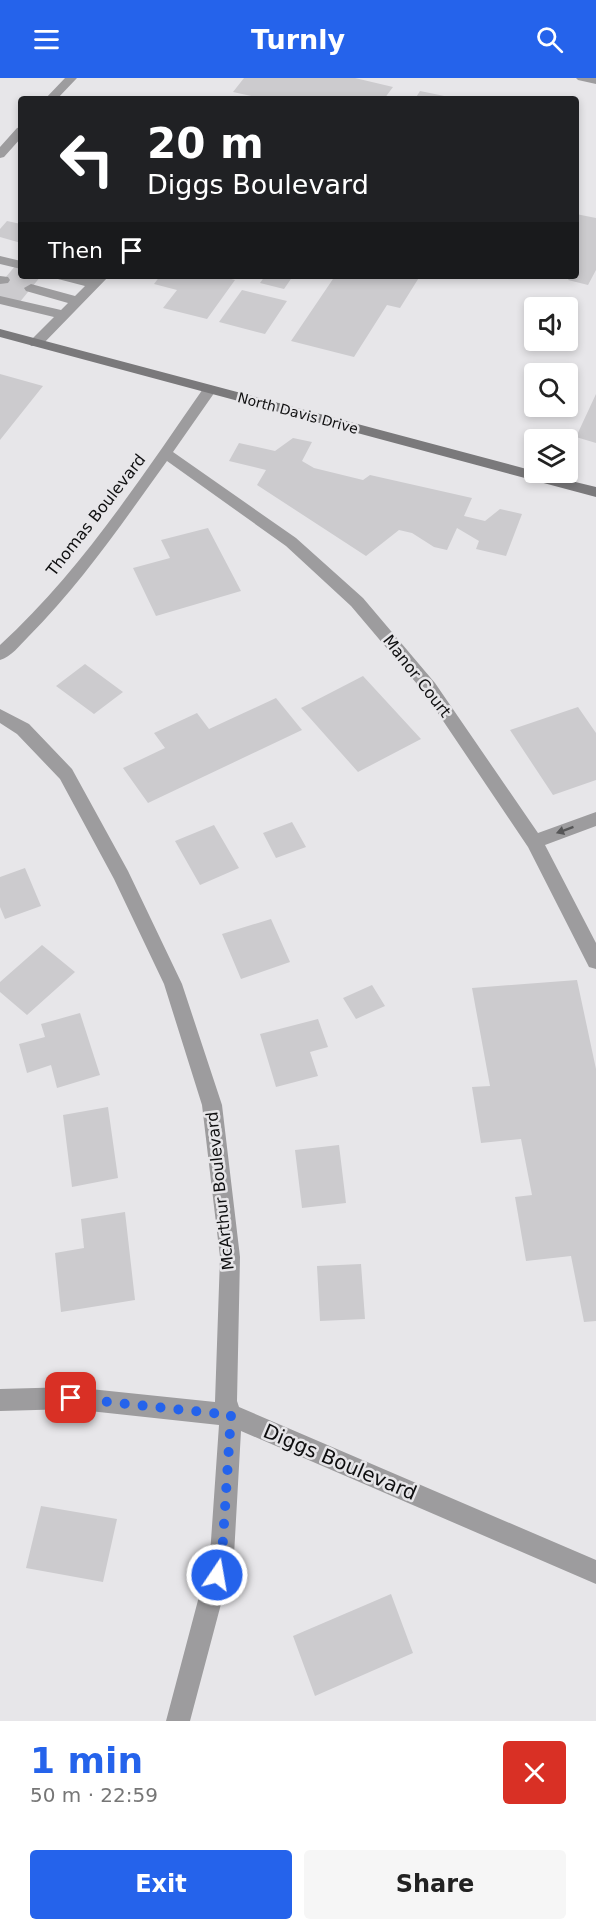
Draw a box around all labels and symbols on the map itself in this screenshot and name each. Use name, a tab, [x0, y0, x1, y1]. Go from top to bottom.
street label: North Davis Drive	[236, 389, 360, 437]
street label: Thomas Boulevard	[42, 450, 149, 581]
street label: Manor Court	[379, 631, 455, 721]
one-way arrow	[556, 826, 574, 836]
street label: McArthur Boulevard	[202, 1111, 238, 1271]
pin	[45, 1372, 96, 1423]
street label: Diggs Boulevard	[260, 1419, 420, 1505]
position arrow	[185, 1543, 249, 1607]

